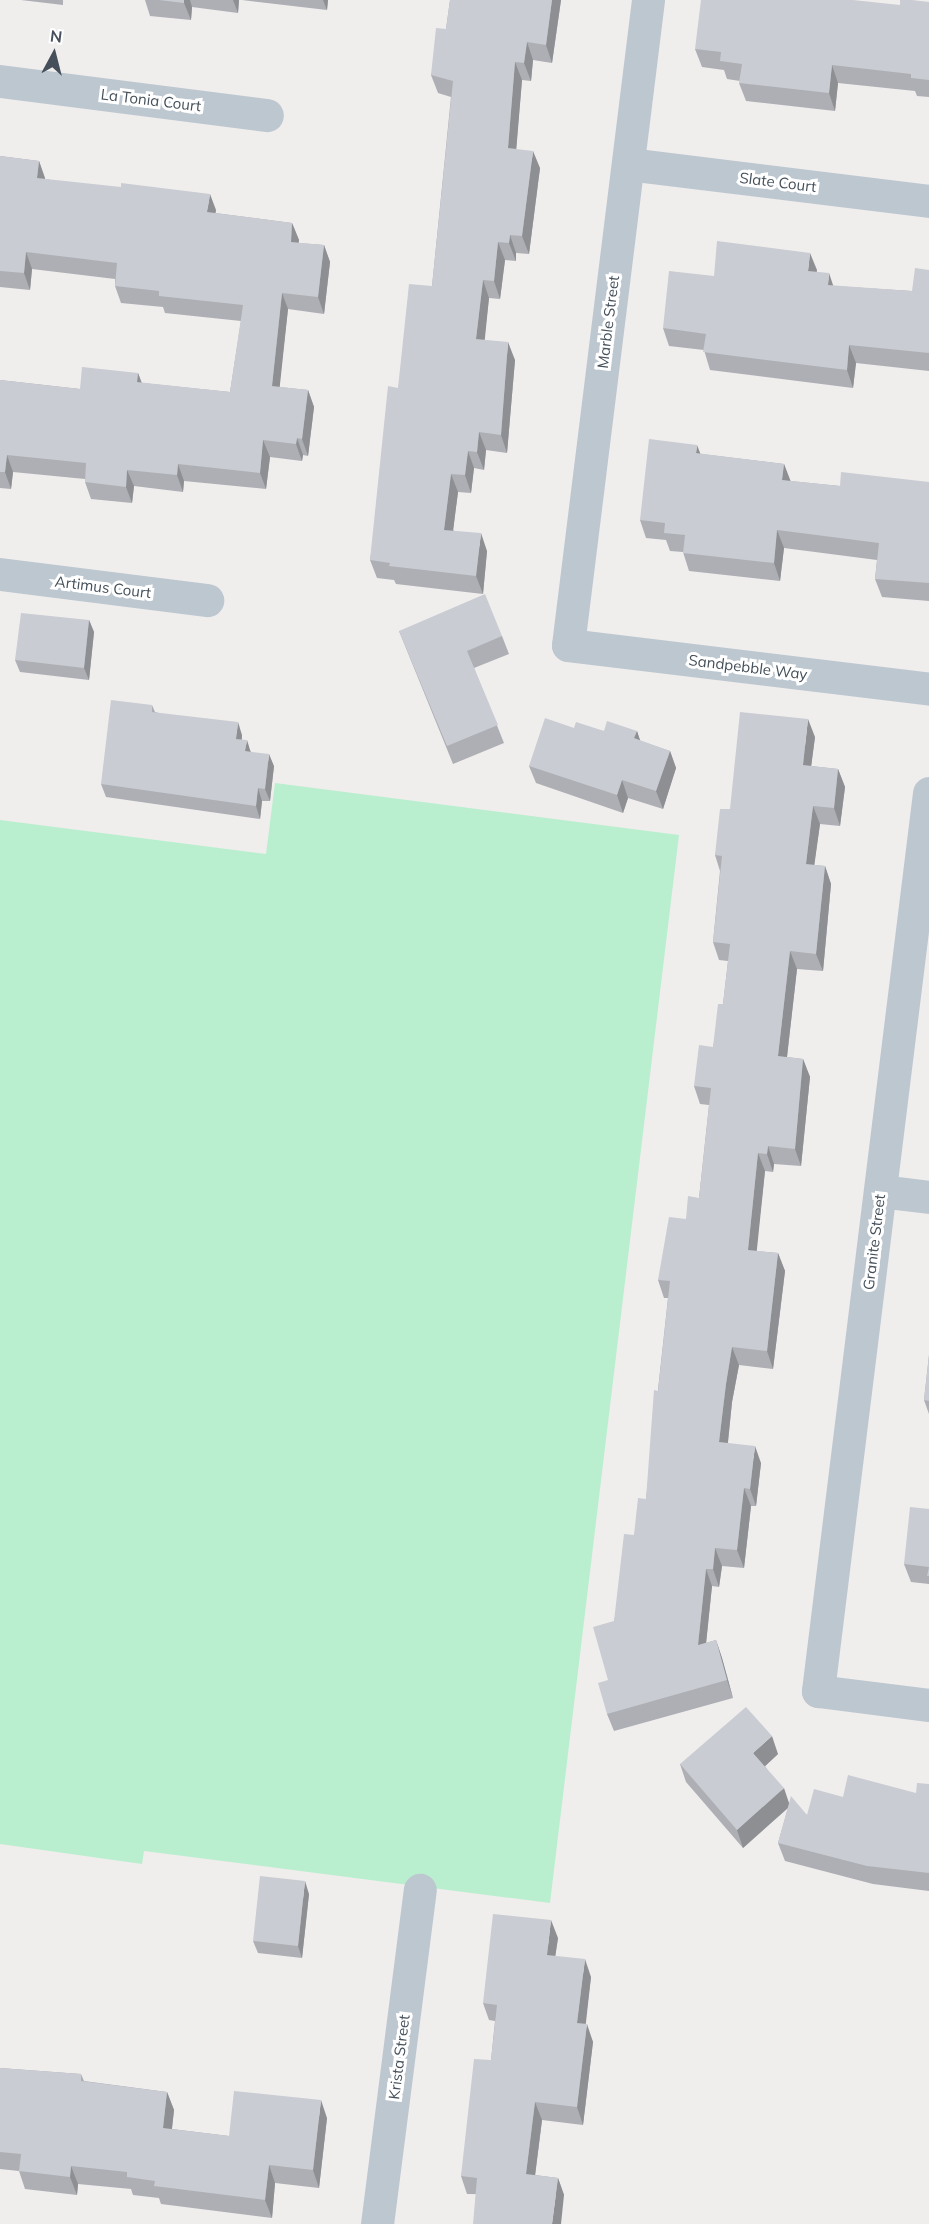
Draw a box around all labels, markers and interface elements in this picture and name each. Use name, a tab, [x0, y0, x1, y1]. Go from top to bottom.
north arrow	[24, 24, 84, 84]
text: N	[49, 25, 63, 47]
street label: La Tonia Court	[100, 85, 202, 115]
street label: Slate Court	[739, 168, 817, 196]
street label: Marble Street	[593, 275, 623, 369]
street label: Artimus Court	[54, 572, 152, 602]
street label: Sandpebble Way	[688, 651, 808, 683]
street label: Granite Street	[859, 1193, 889, 1291]
street label: Krista Street	[385, 2013, 413, 2101]

